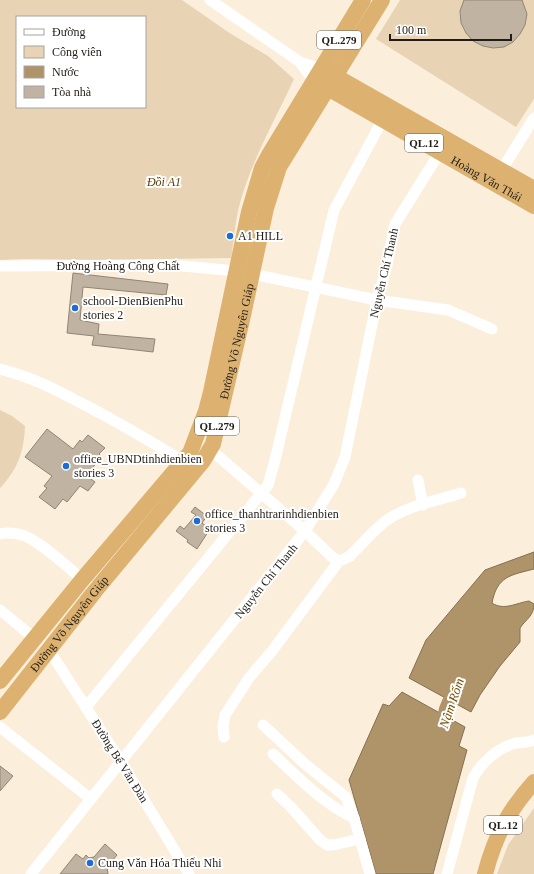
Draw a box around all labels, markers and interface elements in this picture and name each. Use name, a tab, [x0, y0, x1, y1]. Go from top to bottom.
legend	[16, 16, 146, 108]
scale bar	[390, 16, 511, 42]
text: 100 m	[396, 23, 427, 37]
text: Đường	[52, 25, 86, 39]
road number: QL.279	[317, 31, 361, 49]
text: Công viên	[52, 45, 102, 59]
text: Nước	[52, 65, 79, 79]
text: Tòa nhà	[52, 85, 92, 99]
road number: QL.12	[405, 134, 443, 152]
street label: Hoàng Văn Thái	[448, 153, 525, 205]
park label: Đồi A1	[146, 175, 181, 189]
street label: Nguyễn Chí Thanh	[367, 227, 401, 319]
place label: A1 HILL	[238, 229, 283, 243]
marker: A1 HILL	[225, 231, 235, 241]
street label: Đường Hoàng Công Chất	[56, 259, 180, 273]
street label: Đường Võ Nguyên Giáp	[217, 282, 257, 401]
place label: school-DienBienPhu stories 2	[83, 294, 183, 322]
marker: school-DienBienPhu stories 2	[70, 303, 80, 313]
road number: QL.279	[195, 417, 239, 435]
place label: office_UBNDtinhdienbien stories 3	[74, 452, 202, 480]
marker: office_UBNDtinhdienbien stories 3	[61, 461, 71, 471]
place label: office_thanhtrarinhdienbien stories 3	[205, 507, 339, 535]
marker: office_thanhtrarinhdienbien stories 3	[192, 516, 202, 526]
street label: Nguyễn Chí Thanh	[232, 541, 300, 621]
street label: Đường Võ Nguyên Giáp	[27, 573, 111, 675]
water label: Nậm Rốm	[436, 676, 467, 731]
street label: Đường Bế Văn Đàn	[89, 717, 151, 805]
road number: QL.12	[484, 816, 522, 834]
place label: Cung Văn Hóa Thiếu Nhi	[98, 856, 222, 870]
marker: Cung Văn Hóa Thiếu Nhi	[85, 858, 95, 868]

